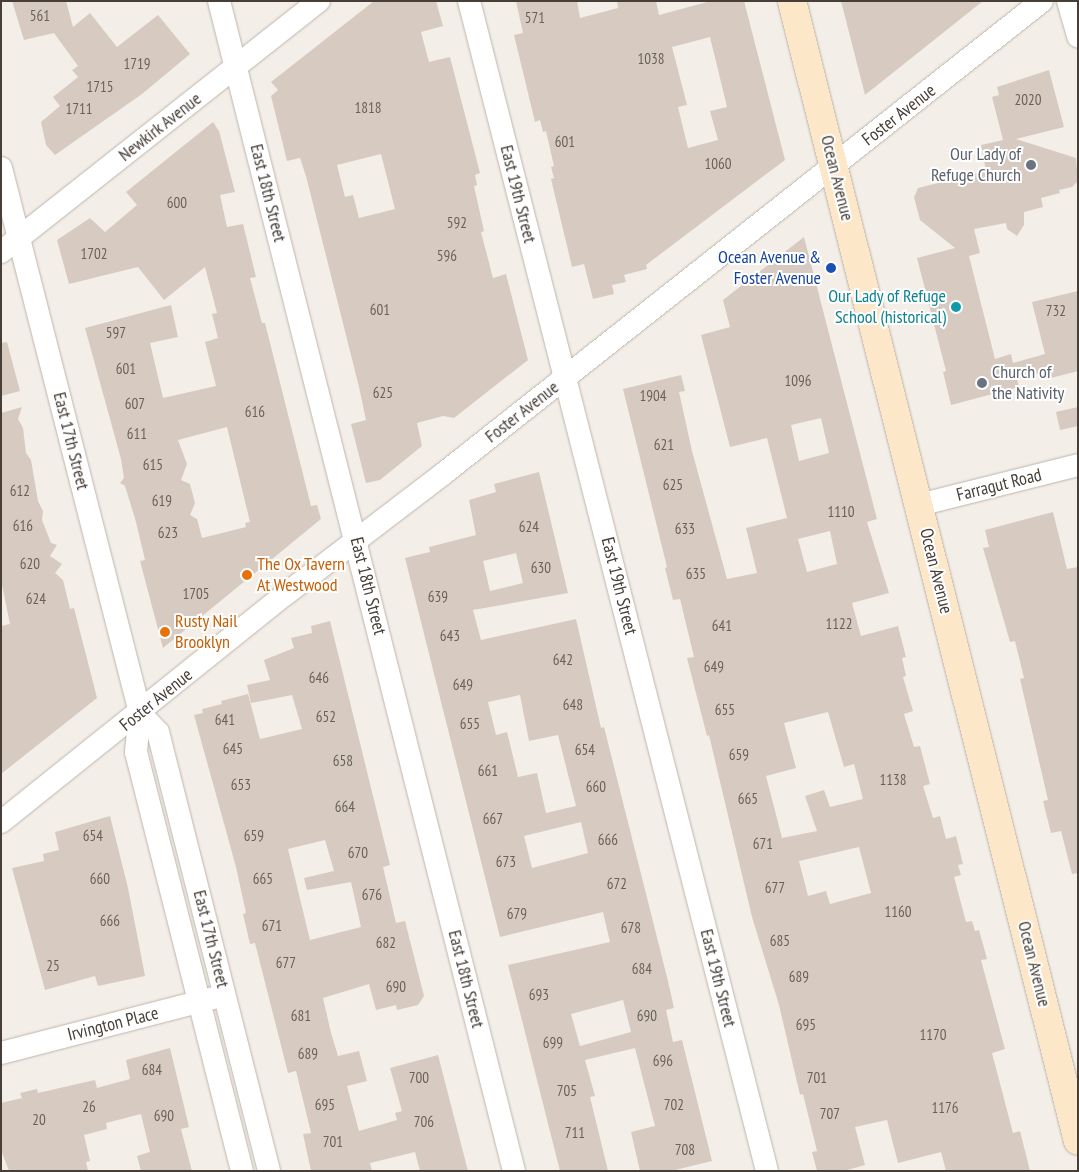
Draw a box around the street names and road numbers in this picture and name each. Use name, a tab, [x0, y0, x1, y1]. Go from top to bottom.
street label: Foster Avenue	[858, 79, 940, 151]
street label: Newkirk Avenue	[114, 88, 206, 166]
street label: Ocean Avenue	[816, 133, 858, 223]
street label: East 18th Street	[245, 142, 291, 244]
street label: East 19th Street	[495, 143, 541, 245]
street label: Foster Avenue	[481, 376, 563, 448]
street label: East 17th Street	[48, 390, 94, 492]
street label: Farragut Road	[954, 464, 1044, 506]
street label: Ocean Avenue	[915, 526, 957, 616]
street label: East 18th Street	[345, 535, 391, 637]
street label: East 19th Street	[596, 535, 642, 637]
street label: Foster Avenue	[115, 664, 197, 736]
street label: East 17th Street	[188, 888, 234, 990]
street label: Ocean Avenue	[1013, 919, 1055, 1009]
street label: East 19th Street	[695, 927, 741, 1029]
street label: East 18th Street	[443, 928, 489, 1030]
street label: Irvington Place	[65, 1002, 161, 1046]

